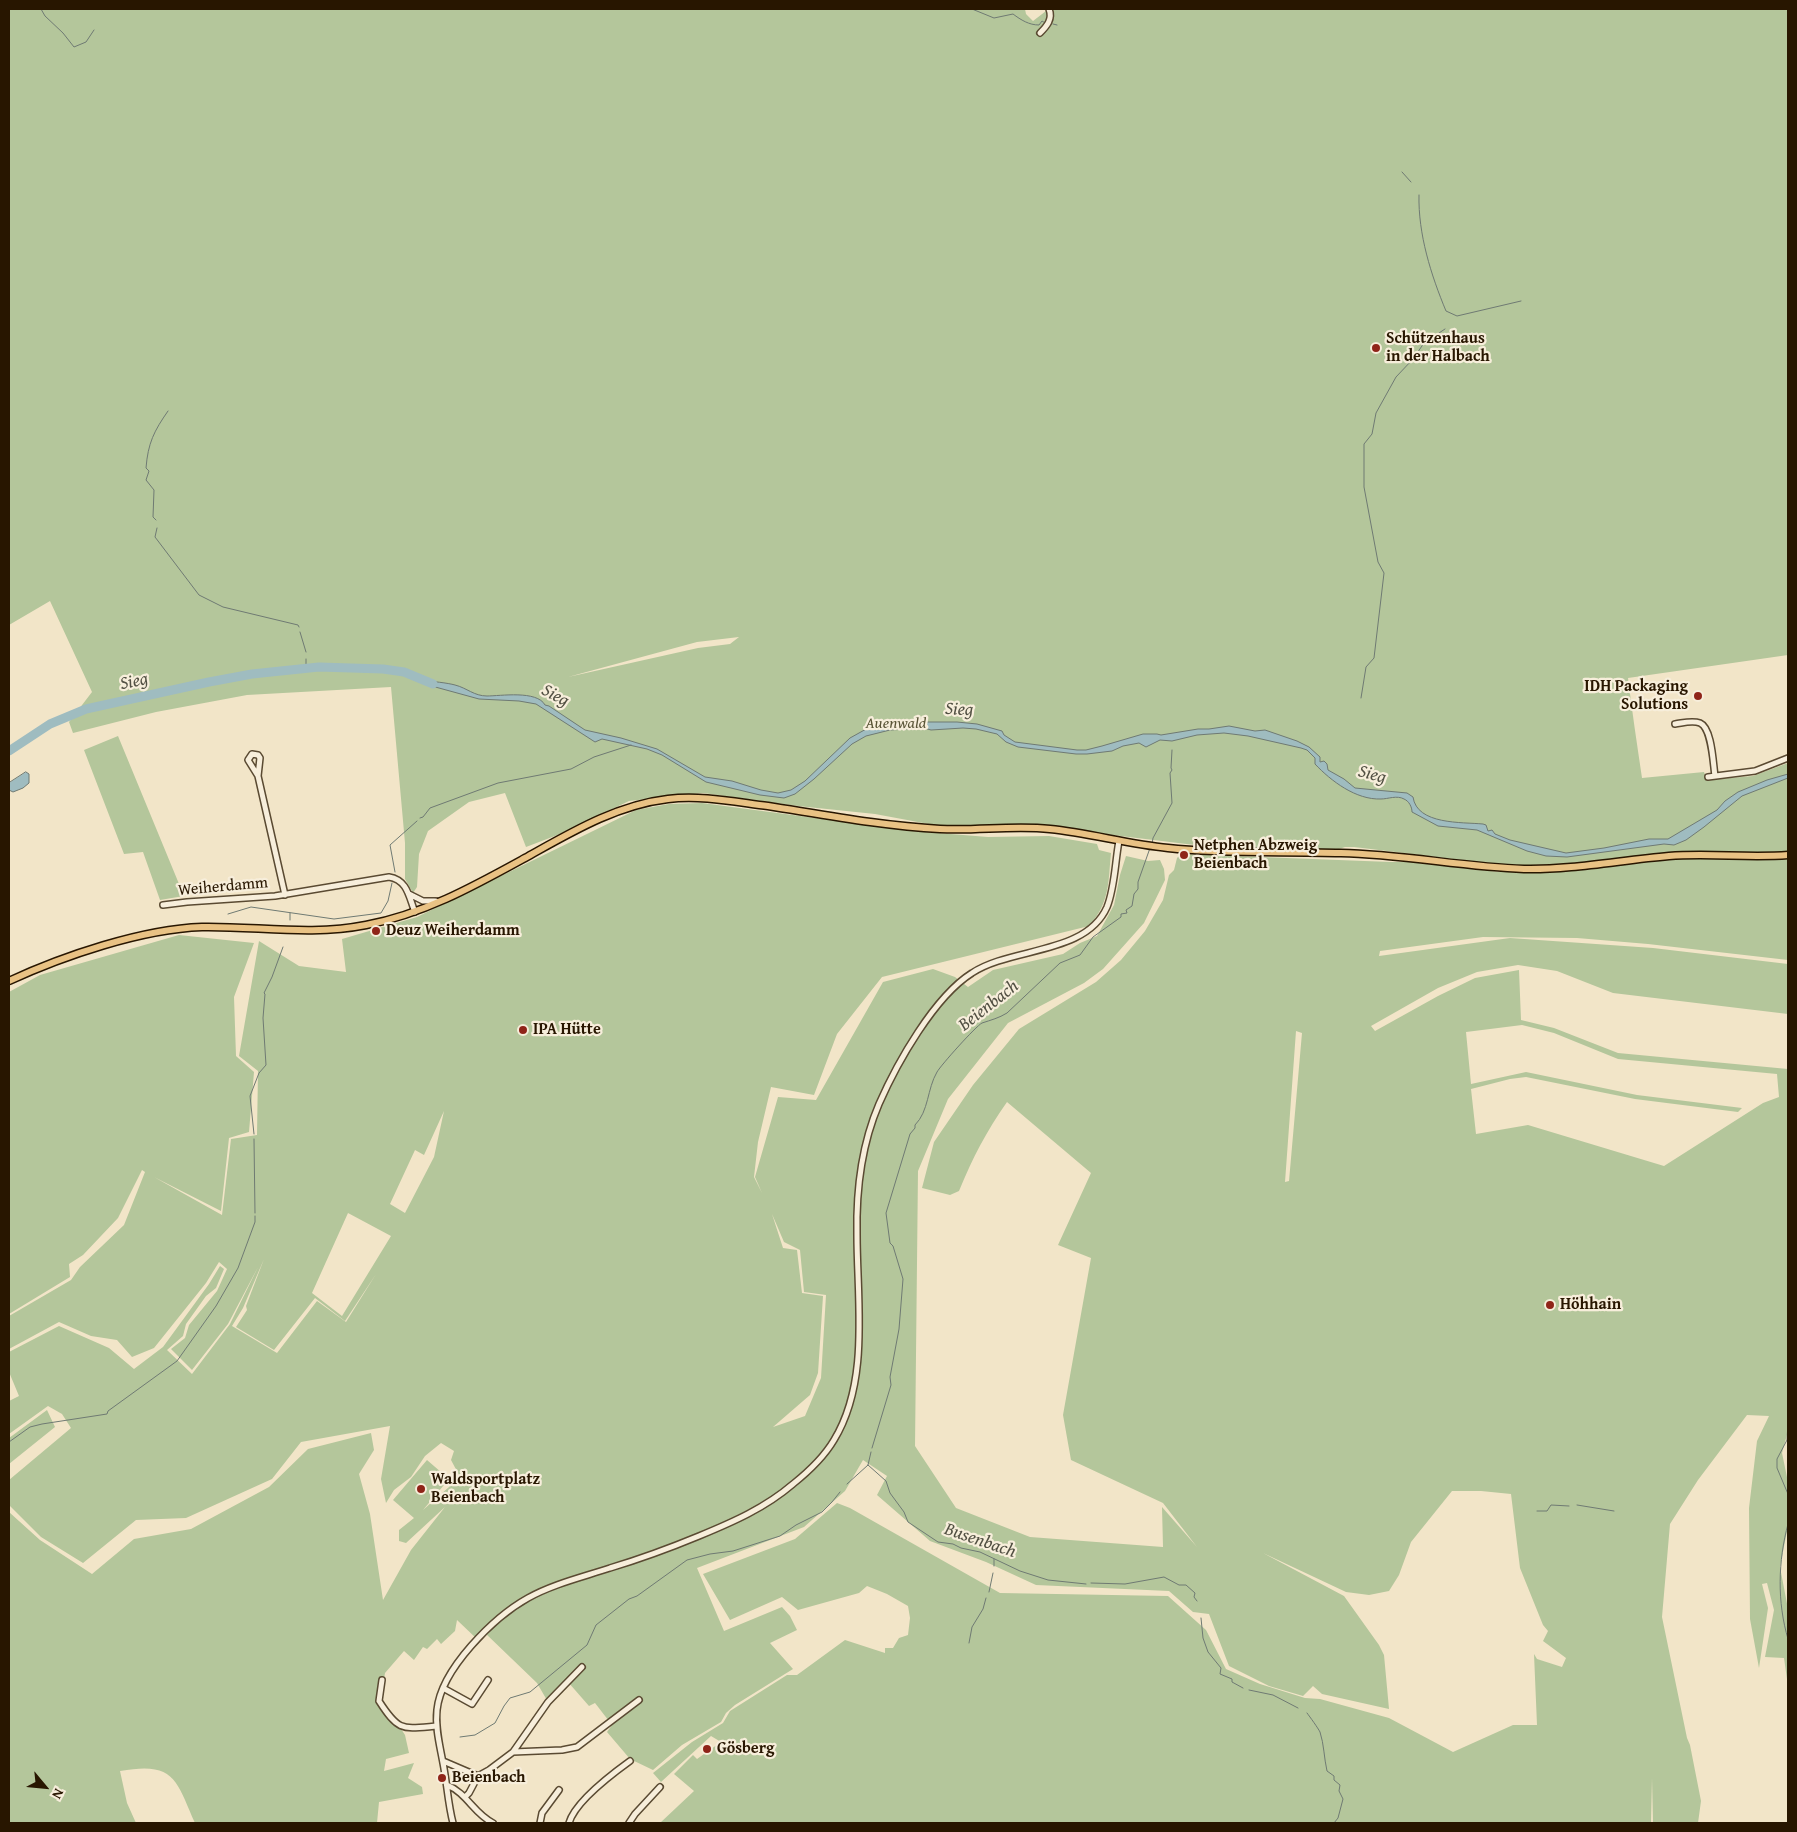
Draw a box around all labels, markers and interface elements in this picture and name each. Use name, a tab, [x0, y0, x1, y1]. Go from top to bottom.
place label: Schützenhaus in der Halbach	[1386, 329, 1490, 367]
marker: Schützenhaus in der Halbach	[1370, 342, 1382, 354]
water label: Sieg	[118, 669, 150, 695]
place label: IDH Packaging Solutions	[1584, 677, 1688, 715]
water label: Sieg	[538, 680, 572, 712]
marker: IDH Packaging Solutions	[1692, 690, 1704, 702]
water label: Sieg	[944, 698, 974, 722]
park label: Auenwald	[865, 714, 927, 734]
water label: Sieg	[1356, 761, 1388, 789]
place label: Netphen Abzweig Beienbach	[1194, 836, 1317, 874]
marker: Netphen Abzweig Beienbach	[1178, 849, 1190, 861]
street label: Weiherdamm	[177, 874, 269, 900]
place label: Deuz Weiherdamm	[386, 921, 520, 941]
marker: Deuz Weiherdamm	[370, 925, 382, 937]
water label: Beienbach	[955, 976, 1023, 1036]
place label: IPA Hütte	[533, 1020, 601, 1040]
marker: IPA Hütte	[517, 1024, 529, 1036]
place label: Höhhain	[1560, 1295, 1621, 1315]
marker: Höhhain	[1544, 1299, 1556, 1311]
place label: Waldsportplatz Beienbach	[431, 1470, 540, 1508]
marker: Waldsportplatz Beienbach	[415, 1483, 427, 1495]
water label: Busenbach	[941, 1519, 1019, 1563]
place label: Gösberg	[717, 1739, 774, 1759]
marker: Gösberg	[701, 1743, 713, 1755]
north arrow	[20, 1762, 70, 1812]
place label: Beienbach	[452, 1768, 526, 1788]
marker: Beienbach	[436, 1772, 448, 1784]
text: N	[47, 1785, 69, 1803]

